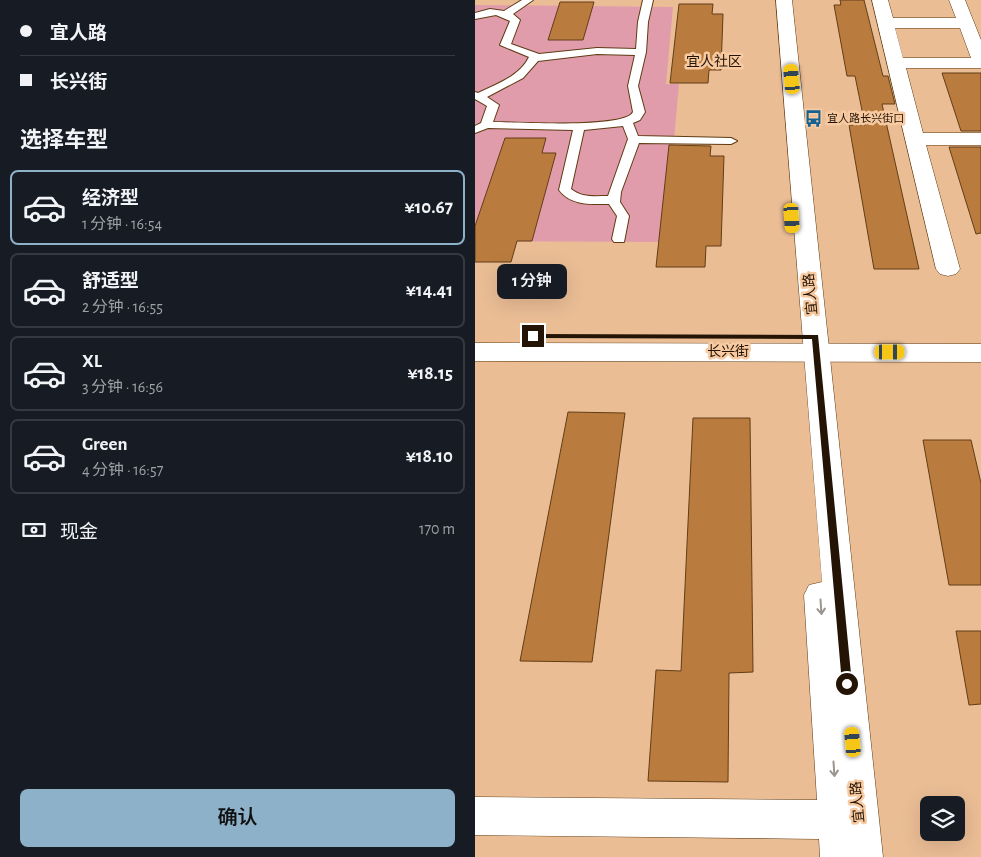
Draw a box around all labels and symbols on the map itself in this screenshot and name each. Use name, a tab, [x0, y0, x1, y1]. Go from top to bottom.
district label: 宜人社区	[686, 54, 742, 69]
car	[783, 63, 800, 95]
bus stop icon: 宜人路长兴街口	[803, 108, 823, 128]
place label: 宜人路长兴街口	[827, 112, 904, 124]
car	[783, 203, 800, 233]
callout: 1 分钟	[498, 264, 568, 298]
street label: 宜人路	[801, 272, 820, 316]
route end	[522, 325, 544, 347]
street label: 长兴街	[707, 344, 749, 359]
car	[875, 345, 905, 360]
one-way arrow	[817, 599, 826, 615]
route start	[836, 673, 858, 695]
car	[844, 726, 861, 758]
one-way arrow	[829, 761, 838, 777]
street label: 宜人路	[848, 780, 867, 824]

